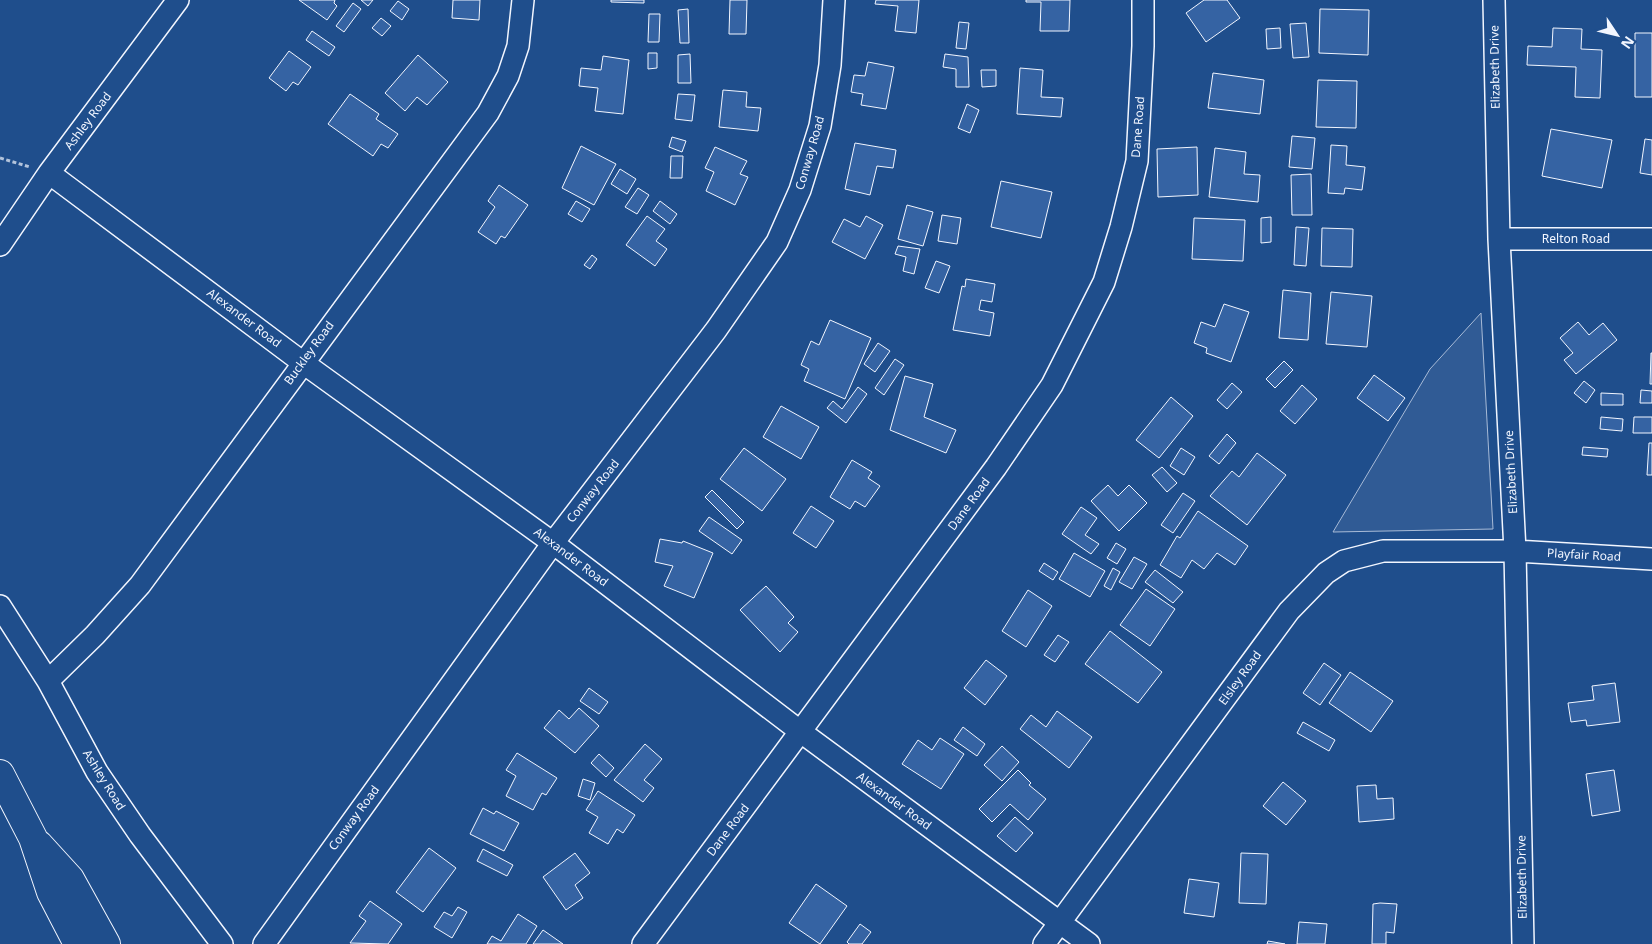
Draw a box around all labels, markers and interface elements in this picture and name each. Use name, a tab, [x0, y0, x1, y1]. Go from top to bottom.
north arrow	[1592, 10, 1642, 60]
street label: Elizabeth Drive	[1485, 25, 1504, 109]
text: N	[1617, 33, 1639, 53]
street label: Ashley Road	[60, 88, 115, 153]
street label: Dane Road	[1127, 96, 1148, 158]
street label: Conway Road	[791, 114, 828, 192]
street label: Relton Road	[1542, 230, 1610, 247]
street label: Alexander Road	[204, 284, 285, 351]
street label: Buckley Road	[280, 317, 338, 388]
street label: Elizabeth Drive	[1500, 429, 1521, 514]
street label: Conway Road	[562, 455, 623, 526]
street label: Dane Road	[944, 474, 994, 534]
street label: Alexander Road	[531, 523, 612, 590]
street label: Playfair Road	[1547, 544, 1621, 565]
street label: Elsley Road	[1214, 647, 1265, 708]
street label: Ashley Road	[79, 746, 130, 813]
street label: Alexander Road	[853, 768, 935, 834]
street label: Conway Road	[324, 782, 383, 854]
street label: Dane Road	[702, 800, 753, 859]
street label: Elizabeth Drive	[1512, 835, 1531, 919]

